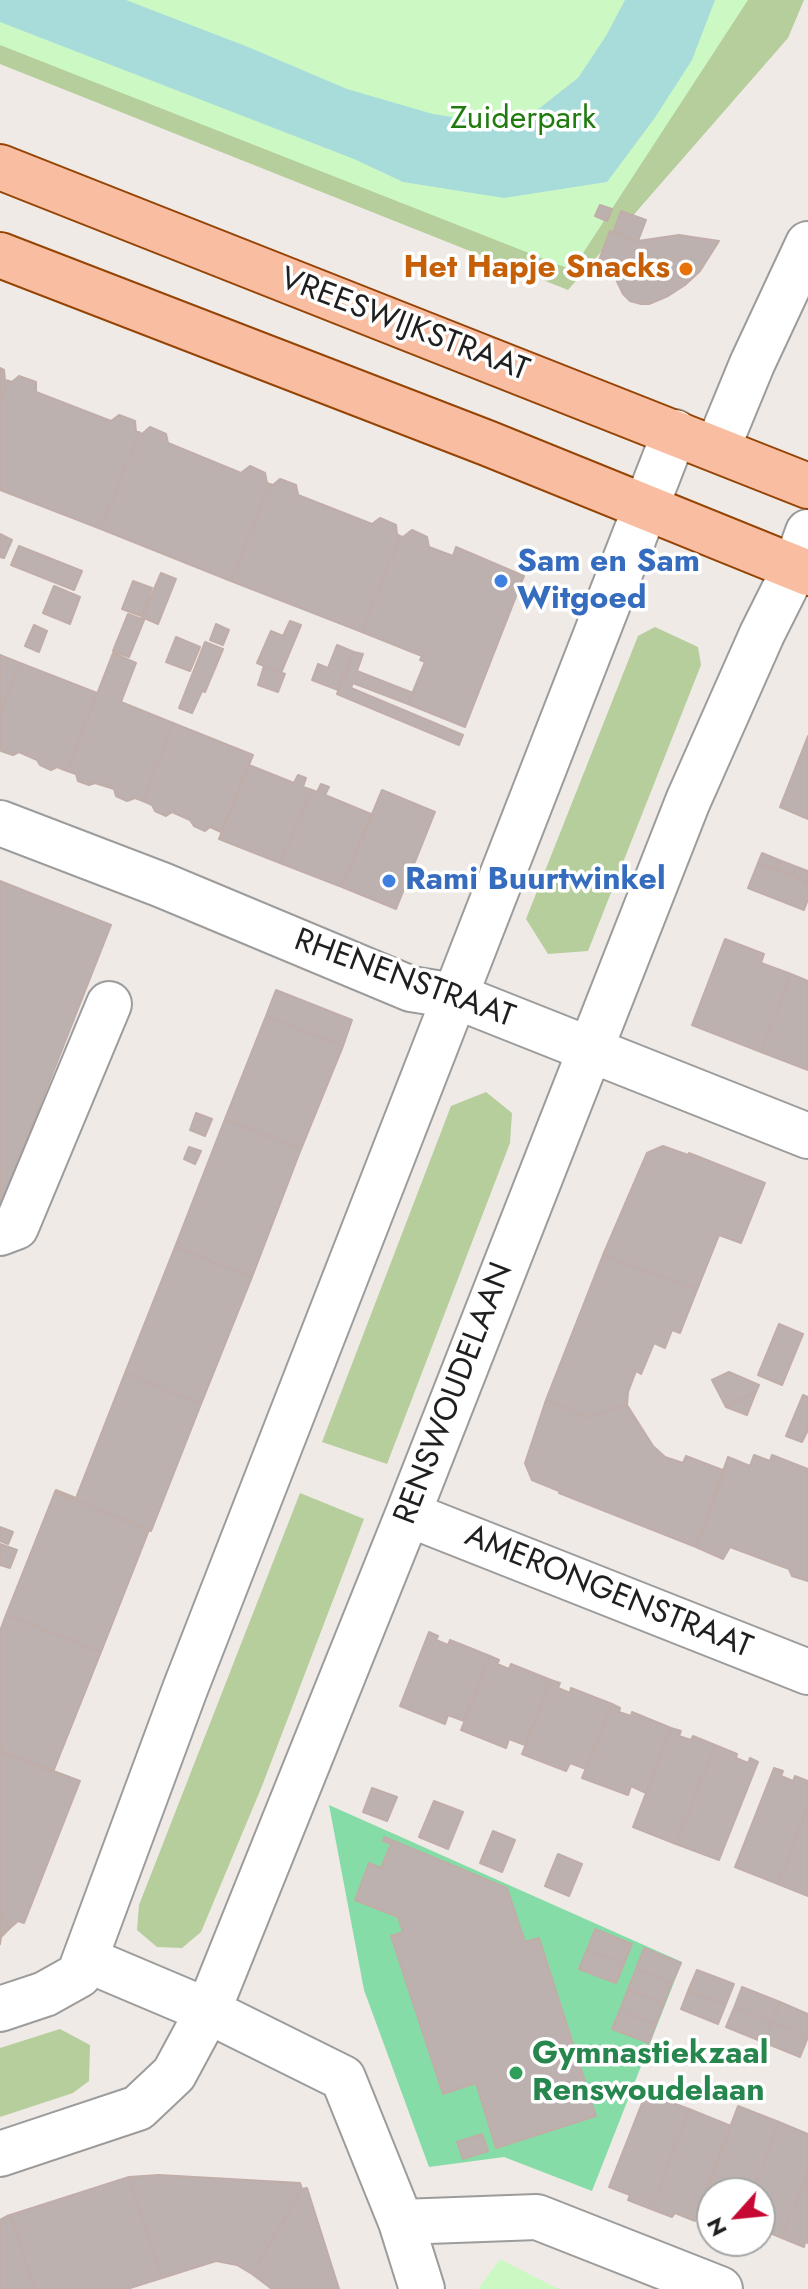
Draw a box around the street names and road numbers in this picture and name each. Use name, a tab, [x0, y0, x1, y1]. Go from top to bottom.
street label: VREESWIJKSTRAAT	[274, 261, 534, 391]
street label: RHENENSTRAAT	[289, 922, 519, 1038]
street label: RENSWOUDELAAN	[387, 1258, 523, 1530]
street label: AMERONGENSTRAAT	[459, 1518, 757, 1668]

